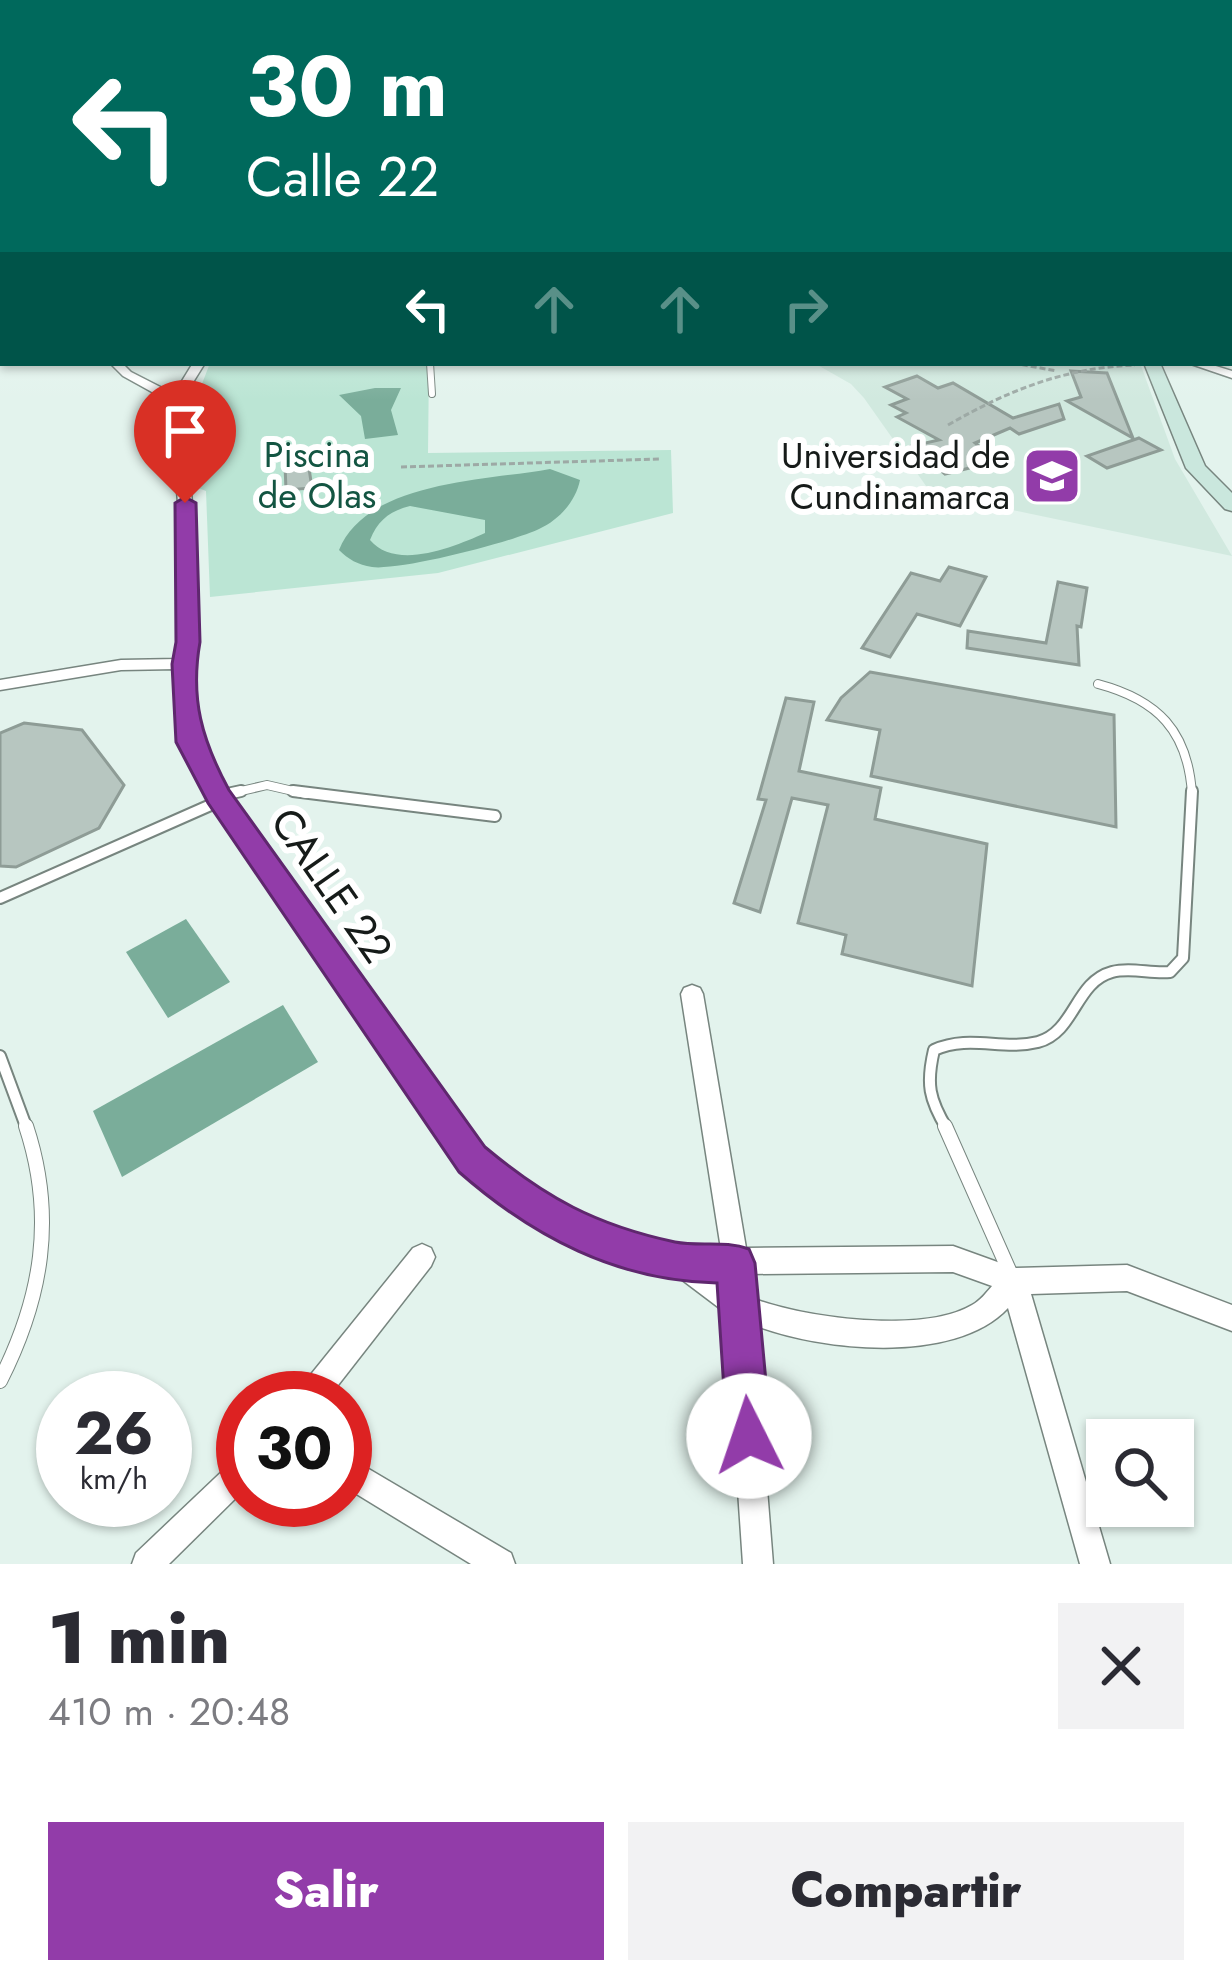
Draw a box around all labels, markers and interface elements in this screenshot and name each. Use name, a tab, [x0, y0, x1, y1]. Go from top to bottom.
text: 30 m	[246, 26, 448, 148]
icon: left	[48, 48, 204, 204]
text: Calle 22	[246, 138, 439, 216]
icon: left	[395, 276, 461, 342]
icon: ahead	[521, 276, 587, 342]
icon: ahead	[647, 276, 713, 342]
icon: right	[773, 276, 839, 342]
pin	[134, 380, 236, 503]
icon: arrive	[152, 398, 218, 464]
park label: Piscina de Olas	[258, 428, 376, 521]
place label: Universidad de Cundinamarca	[781, 429, 1010, 522]
school or university icon: Universidad de Cundinamarca	[1021, 445, 1083, 507]
street label: CALLE 22	[256, 795, 407, 975]
speed limit sign: 30	[216, 1371, 372, 1527]
position arrow	[686, 1373, 812, 1499]
text: 26	[74, 1390, 154, 1477]
map controls	[1086, 1419, 1194, 1527]
button: search	[1086, 1419, 1194, 1527]
text: km/h	[80, 1457, 148, 1500]
text: 1 min	[48, 1586, 230, 1690]
button: close	[1058, 1603, 1184, 1729]
text: 410 m · 20:48	[48, 1683, 290, 1740]
button: Salir	[48, 1822, 604, 1960]
button: Compartir	[628, 1822, 1184, 1960]

